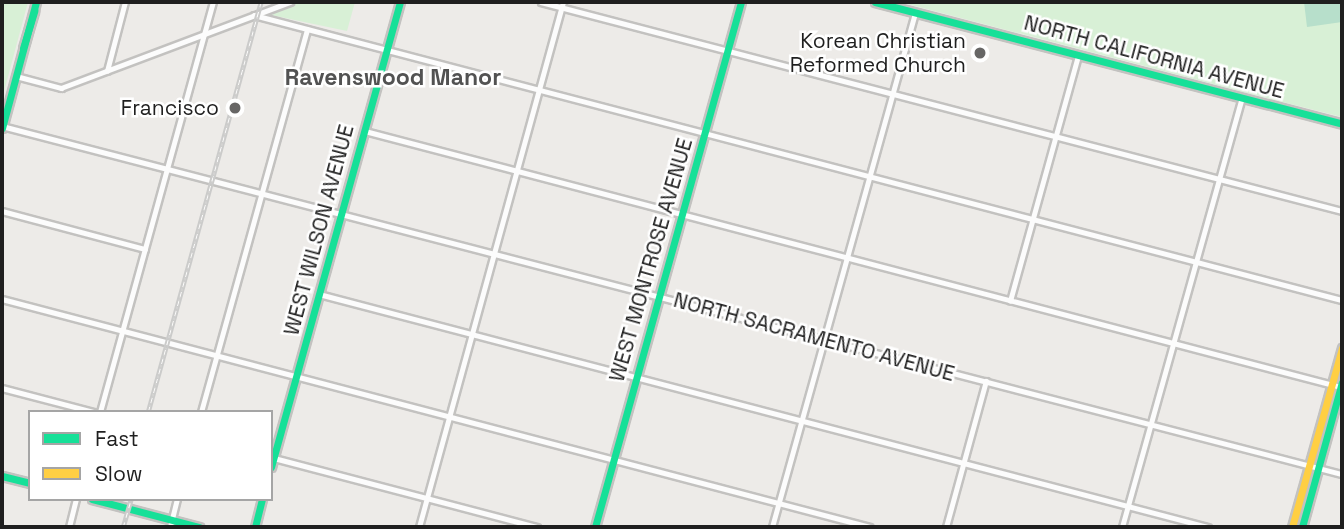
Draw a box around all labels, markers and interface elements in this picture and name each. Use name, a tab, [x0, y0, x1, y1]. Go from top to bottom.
street label: NORTH CALIFORNIA AVENUE	[1021, 10, 1287, 104]
place label: Korean Christian Reformed Church	[790, 28, 966, 78]
marker: Korean Christian Reformed Church	[972, 45, 988, 61]
district label: Ravenswood Manor	[285, 63, 501, 91]
place label: Francisco	[121, 95, 219, 121]
marker: Francisco	[225, 98, 245, 118]
street label: WEST WILSON AVENUE	[279, 121, 359, 339]
street label: WEST MONTROSE AVENUE	[604, 135, 698, 385]
street label: NORTH SACRAMENTO AVENUE	[671, 287, 957, 387]
legend	[28, 410, 273, 501]
text: Fast	[95, 425, 139, 452]
text: Slow	[95, 460, 143, 487]

